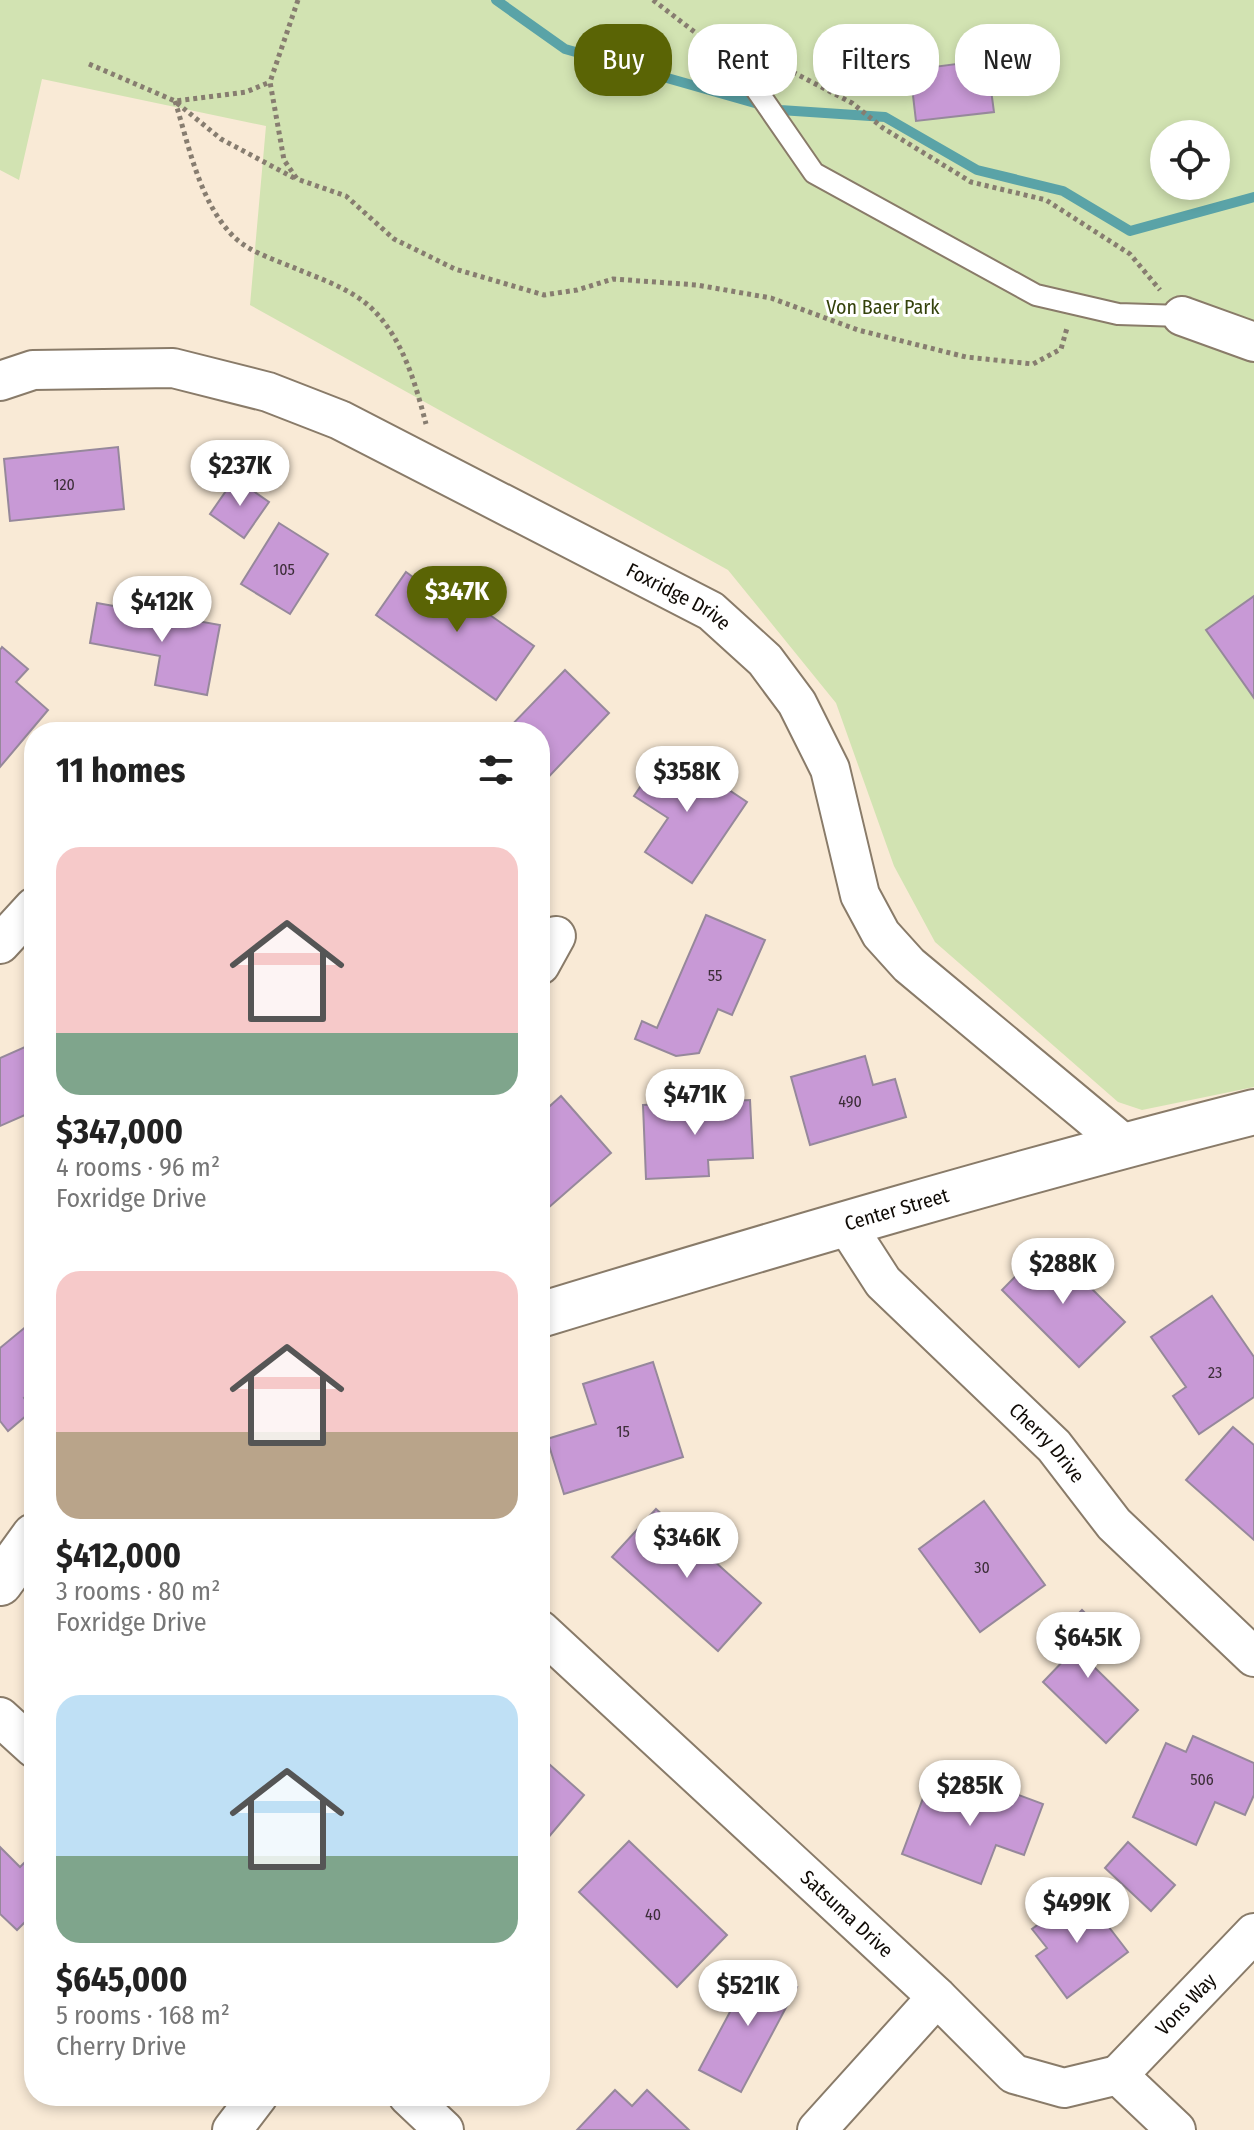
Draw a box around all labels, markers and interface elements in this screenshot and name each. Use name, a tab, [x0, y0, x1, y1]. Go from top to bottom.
chip: Buy	[574, 24, 672, 96]
chip: Rent	[688, 24, 797, 96]
chip: Filters	[813, 24, 939, 96]
chip: New	[955, 24, 1060, 96]
map controls	[1150, 120, 1230, 200]
button: locate	[1150, 120, 1230, 200]
park label: Von Baer Park	[826, 295, 940, 319]
pin: $237K	[184, 440, 296, 508]
text: $237K	[208, 450, 272, 481]
house number: 120	[53, 475, 75, 494]
street label: Foxridge Drive	[623, 558, 736, 635]
house number: 105	[273, 560, 295, 579]
pin: $347K	[401, 566, 513, 634]
pin: $412K	[106, 576, 218, 644]
text: $347K	[425, 576, 489, 607]
text: $412K	[131, 586, 193, 617]
pin: $358K	[631, 746, 743, 814]
icon: filters	[474, 748, 518, 792]
text: 11 homes	[56, 750, 185, 791]
text: $358K	[654, 756, 720, 787]
icon: home	[215, 899, 359, 1043]
house number: 55	[708, 966, 722, 985]
pin: $471K	[639, 1069, 751, 1137]
text: $471K	[664, 1079, 726, 1110]
house number: 490	[838, 1092, 862, 1111]
text: $347,000	[56, 1111, 183, 1152]
text: 4 rooms · 96 m²	[56, 1152, 220, 1183]
text: Foxridge Drive	[56, 1183, 207, 1214]
street label: Center Street	[842, 1183, 952, 1236]
pin: $288K	[1007, 1238, 1119, 1306]
text: $288K	[1029, 1248, 1097, 1279]
icon: home	[215, 1323, 359, 1467]
house number: 23	[1208, 1363, 1222, 1382]
street label: Cherry Drive	[1004, 1398, 1090, 1487]
house number: 15	[616, 1422, 630, 1441]
pin: $346K	[631, 1512, 743, 1580]
text: $346K	[653, 1522, 721, 1553]
text: $412,000	[56, 1535, 181, 1576]
house number: 30	[974, 1558, 990, 1577]
text: 3 rooms · 80 m²	[56, 1576, 220, 1607]
text: Foxridge Drive	[56, 1607, 207, 1638]
pin: $645K	[1032, 1612, 1144, 1680]
text: $645K	[1054, 1622, 1122, 1653]
icon: home	[215, 1747, 359, 1891]
pin: $285K	[914, 1760, 1026, 1828]
text: $285K	[937, 1770, 1003, 1801]
house number: 506	[1190, 1770, 1214, 1789]
street label: Satsuma Drive	[796, 1865, 898, 1962]
pin: $499K	[1021, 1877, 1133, 1945]
text: $499K	[1043, 1887, 1111, 1918]
house number: 40	[645, 1905, 661, 1924]
text: $645,000	[56, 1959, 187, 2000]
pin: $521K	[692, 1960, 804, 2028]
street label: Vons Way	[1151, 1968, 1221, 2040]
text: $521K	[716, 1970, 780, 2001]
text: 5 rooms · 168 m²	[56, 2000, 230, 2031]
text: Cherry Drive	[56, 2031, 186, 2062]

